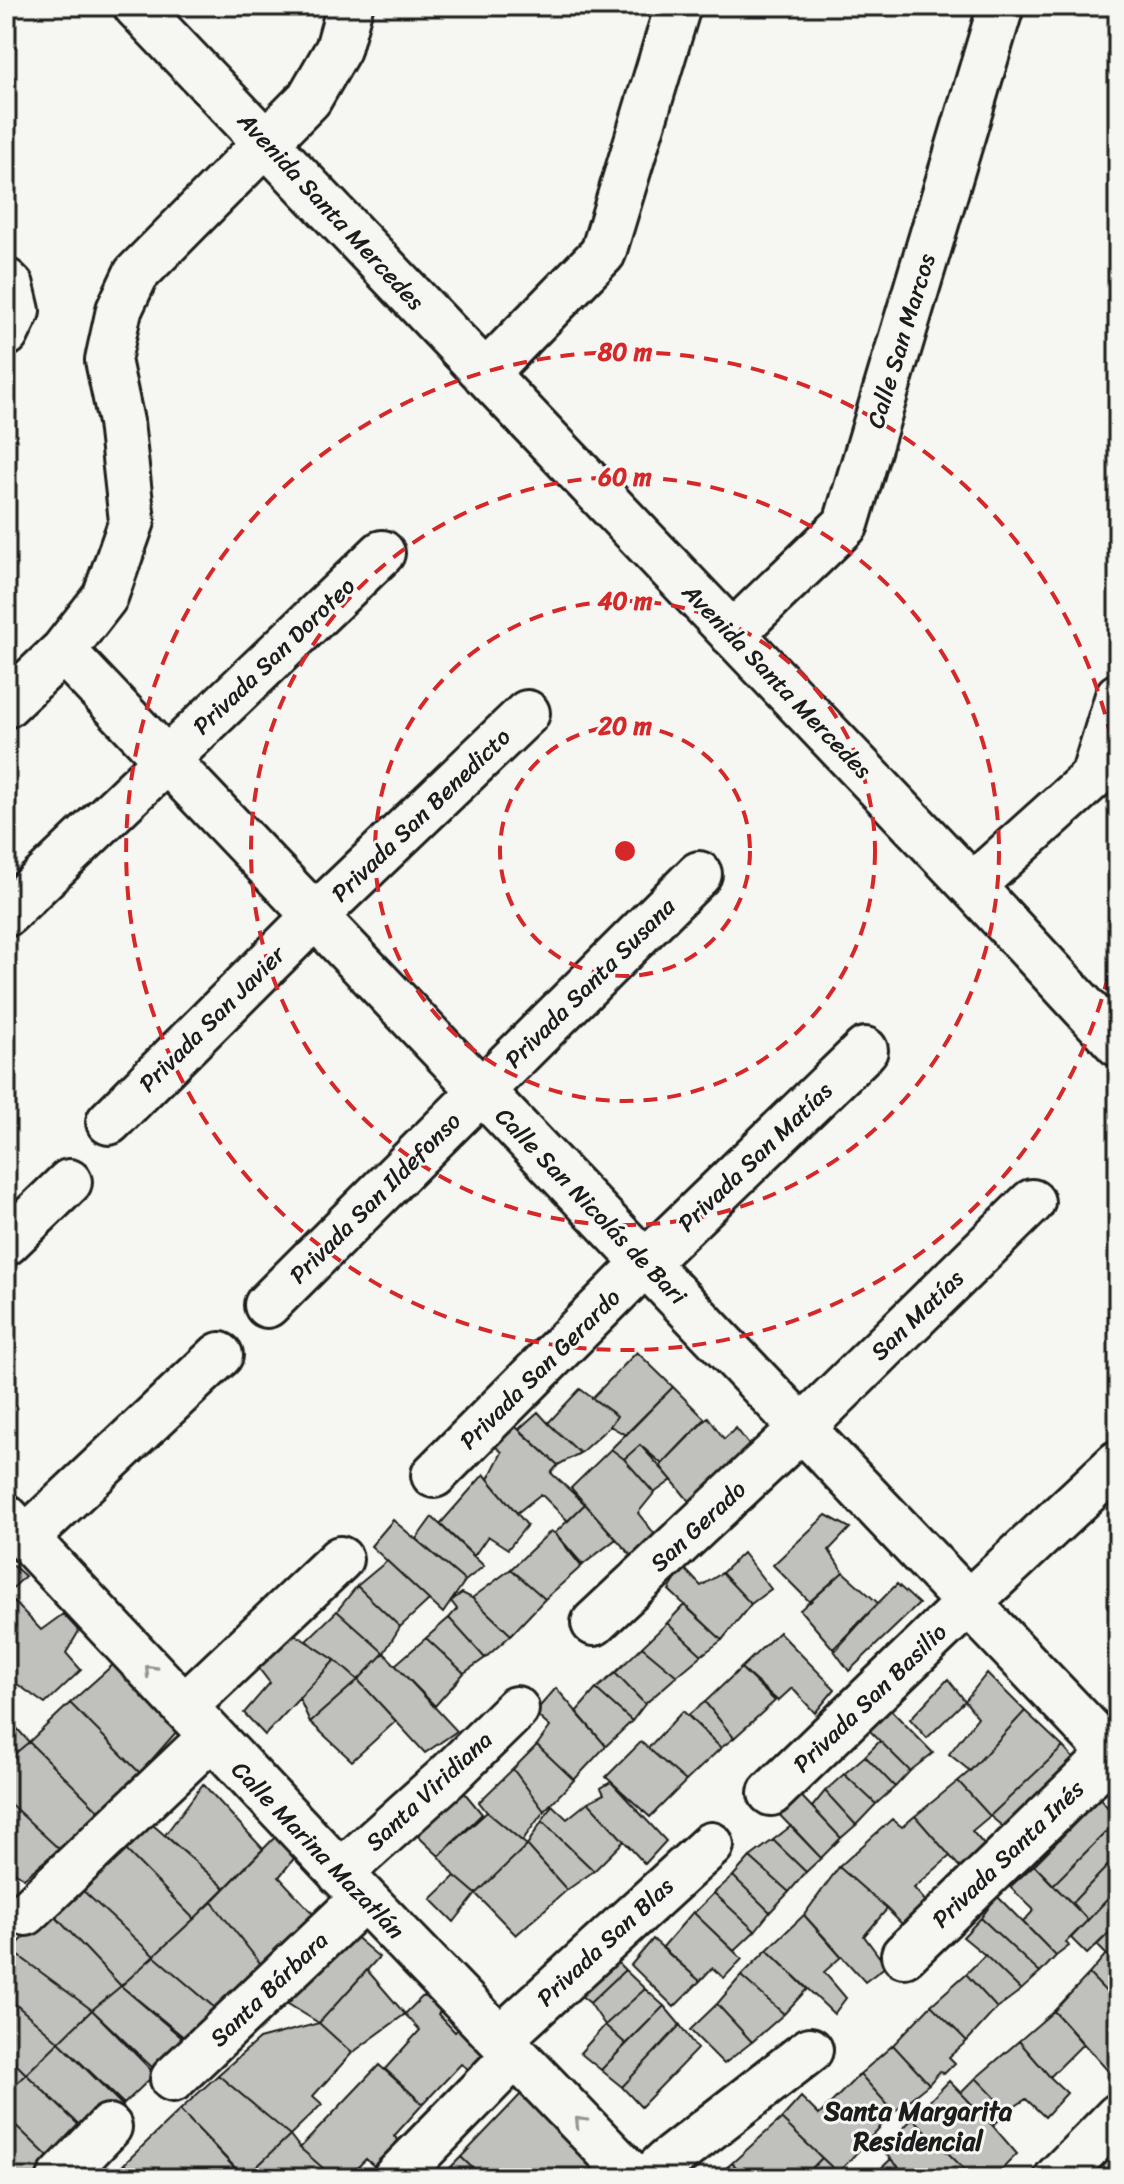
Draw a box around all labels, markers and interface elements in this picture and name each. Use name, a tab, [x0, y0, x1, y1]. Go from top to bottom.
street label: Avenida Santa Mercedes	[226, 101, 435, 320]
street label: Calle San Marcos	[854, 248, 948, 434]
text: 80 m	[597, 331, 653, 373]
text: 60 m	[597, 456, 652, 498]
street label: Privada San Doroteo	[182, 567, 366, 745]
street label: Avenida Santa Mercedes	[671, 572, 882, 789]
text: 40 m	[598, 580, 653, 622]
text: 20 m	[597, 705, 652, 747]
street label: Privada San Benedicto	[321, 717, 521, 913]
centre of rings	[611, 837, 639, 865]
street label: Privada Santa Susana	[494, 887, 686, 1079]
street label: Privada San Javier	[128, 934, 297, 1103]
street label: Privada San Matías	[667, 1071, 843, 1243]
street label: Calle San Nicolás de Bari	[485, 1097, 698, 1316]
street label: Privada San Ildefonso	[279, 1102, 471, 1294]
street label: San Matías	[860, 1259, 974, 1371]
street label: Privada San Gerardo	[449, 1278, 631, 1460]
street label: San Gerado	[640, 1470, 756, 1582]
street label: Privada San Basilio	[783, 1613, 957, 1783]
one-way arrow	[145, 1665, 159, 1680]
street label: Santa Viridiana	[355, 1720, 503, 1862]
street label: Calle Marina Mazatlán	[221, 1750, 415, 1950]
street label: Privada Santa Inés	[922, 1769, 1095, 1939]
street label: Privada San Blas	[526, 1867, 684, 2017]
street label: Santa Bárbara	[199, 1921, 339, 2057]
district label: Santa Margarita Residencial	[823, 2088, 1013, 2164]
one-way arrow	[575, 2117, 589, 2131]

